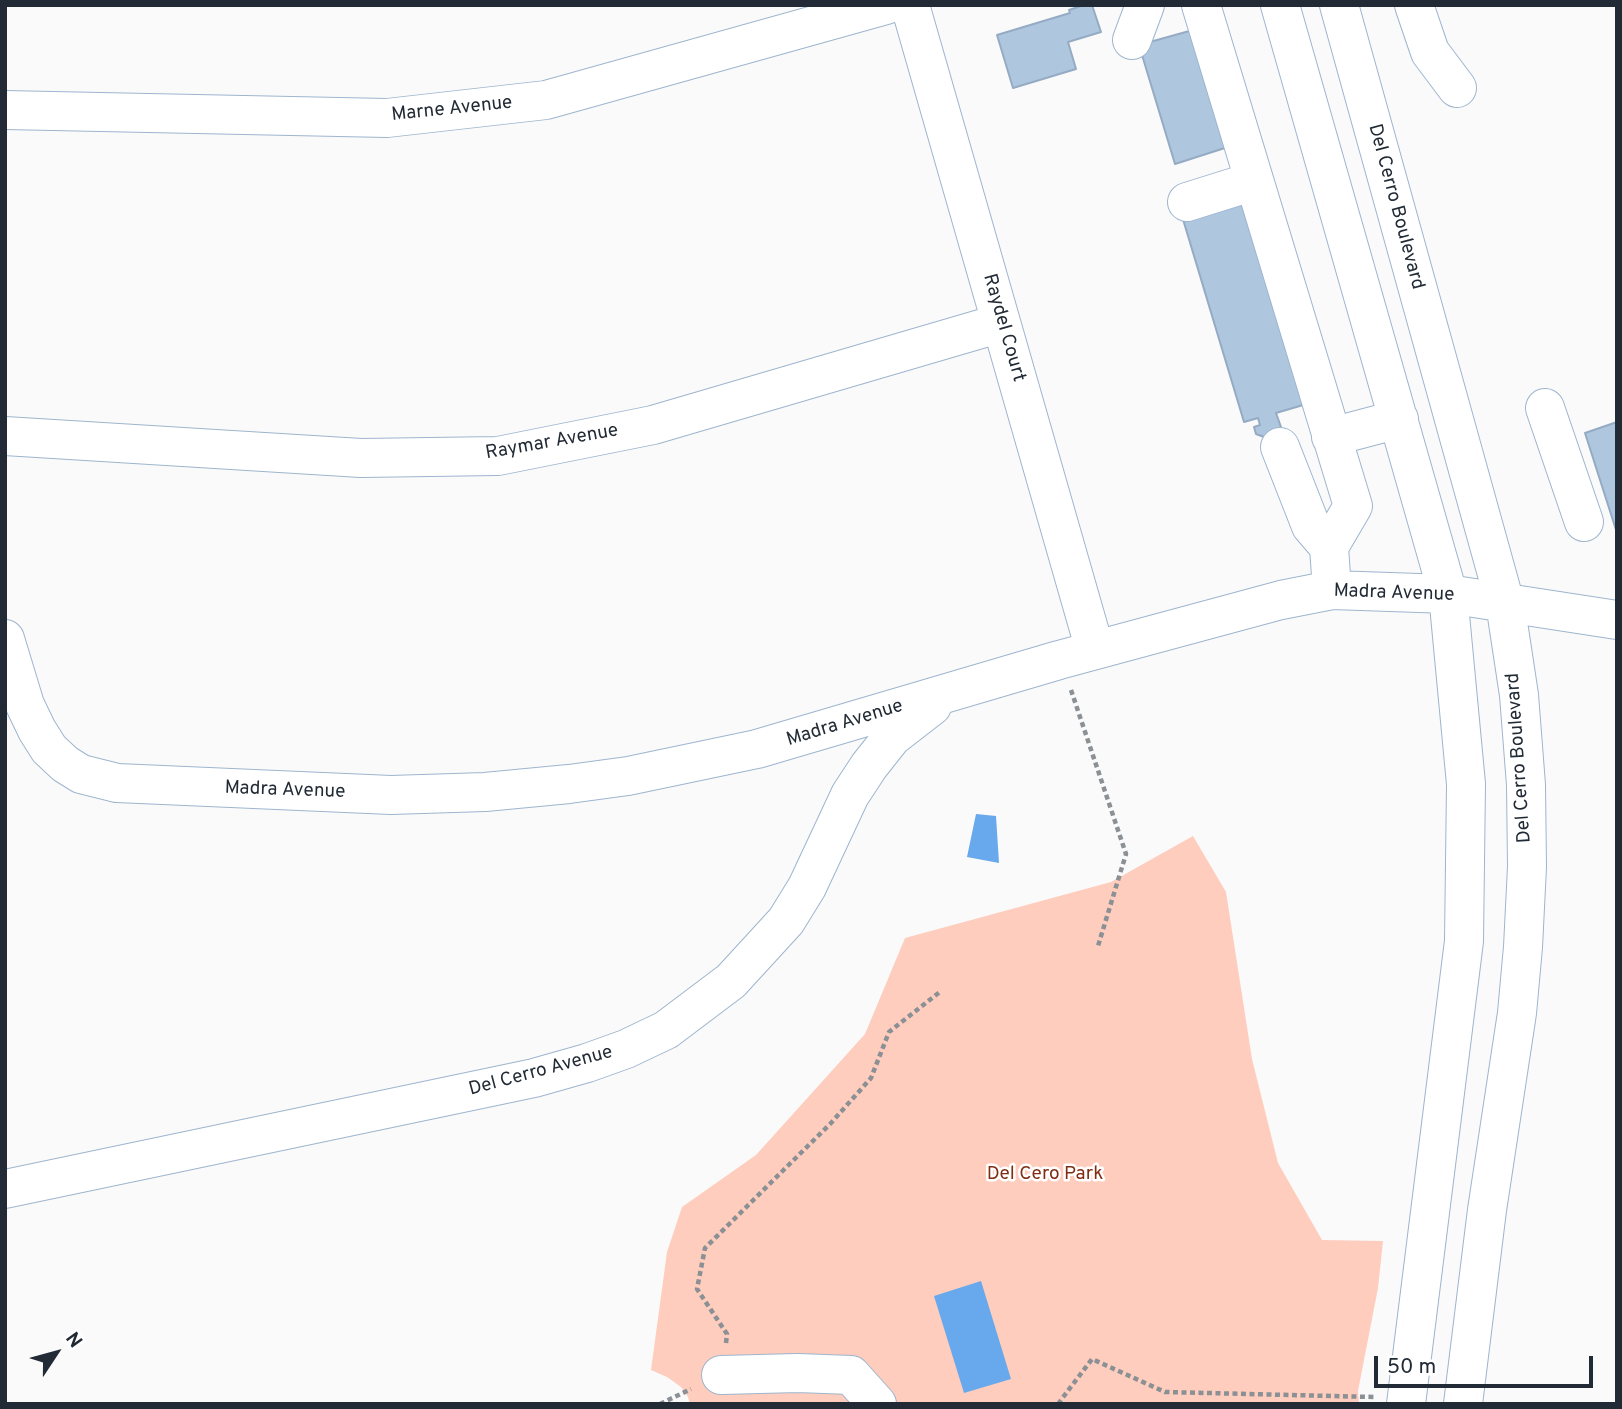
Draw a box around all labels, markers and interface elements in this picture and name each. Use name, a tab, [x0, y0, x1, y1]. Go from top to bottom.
street label: Marne Avenue	[390, 92, 514, 128]
street label: Del Cerro Boulevard	[1362, 122, 1428, 292]
street label: Raydel Court	[977, 271, 1029, 385]
street label: Raymar Avenue	[484, 420, 620, 466]
street label: Madra Avenue	[1333, 581, 1455, 607]
street label: Del Cerro Boulevard	[1503, 672, 1537, 844]
street label: Madra Avenue	[784, 695, 906, 753]
street label: Madra Avenue	[224, 778, 346, 804]
street label: Del Cerro Avenue	[467, 1042, 615, 1102]
park label: Del Cero Park	[987, 1164, 1103, 1186]
north arrow	[21, 1318, 91, 1388]
text: N	[59, 1328, 87, 1353]
scale bar	[1377, 1342, 1596, 1386]
text: 50 m	[1387, 1354, 1436, 1381]

